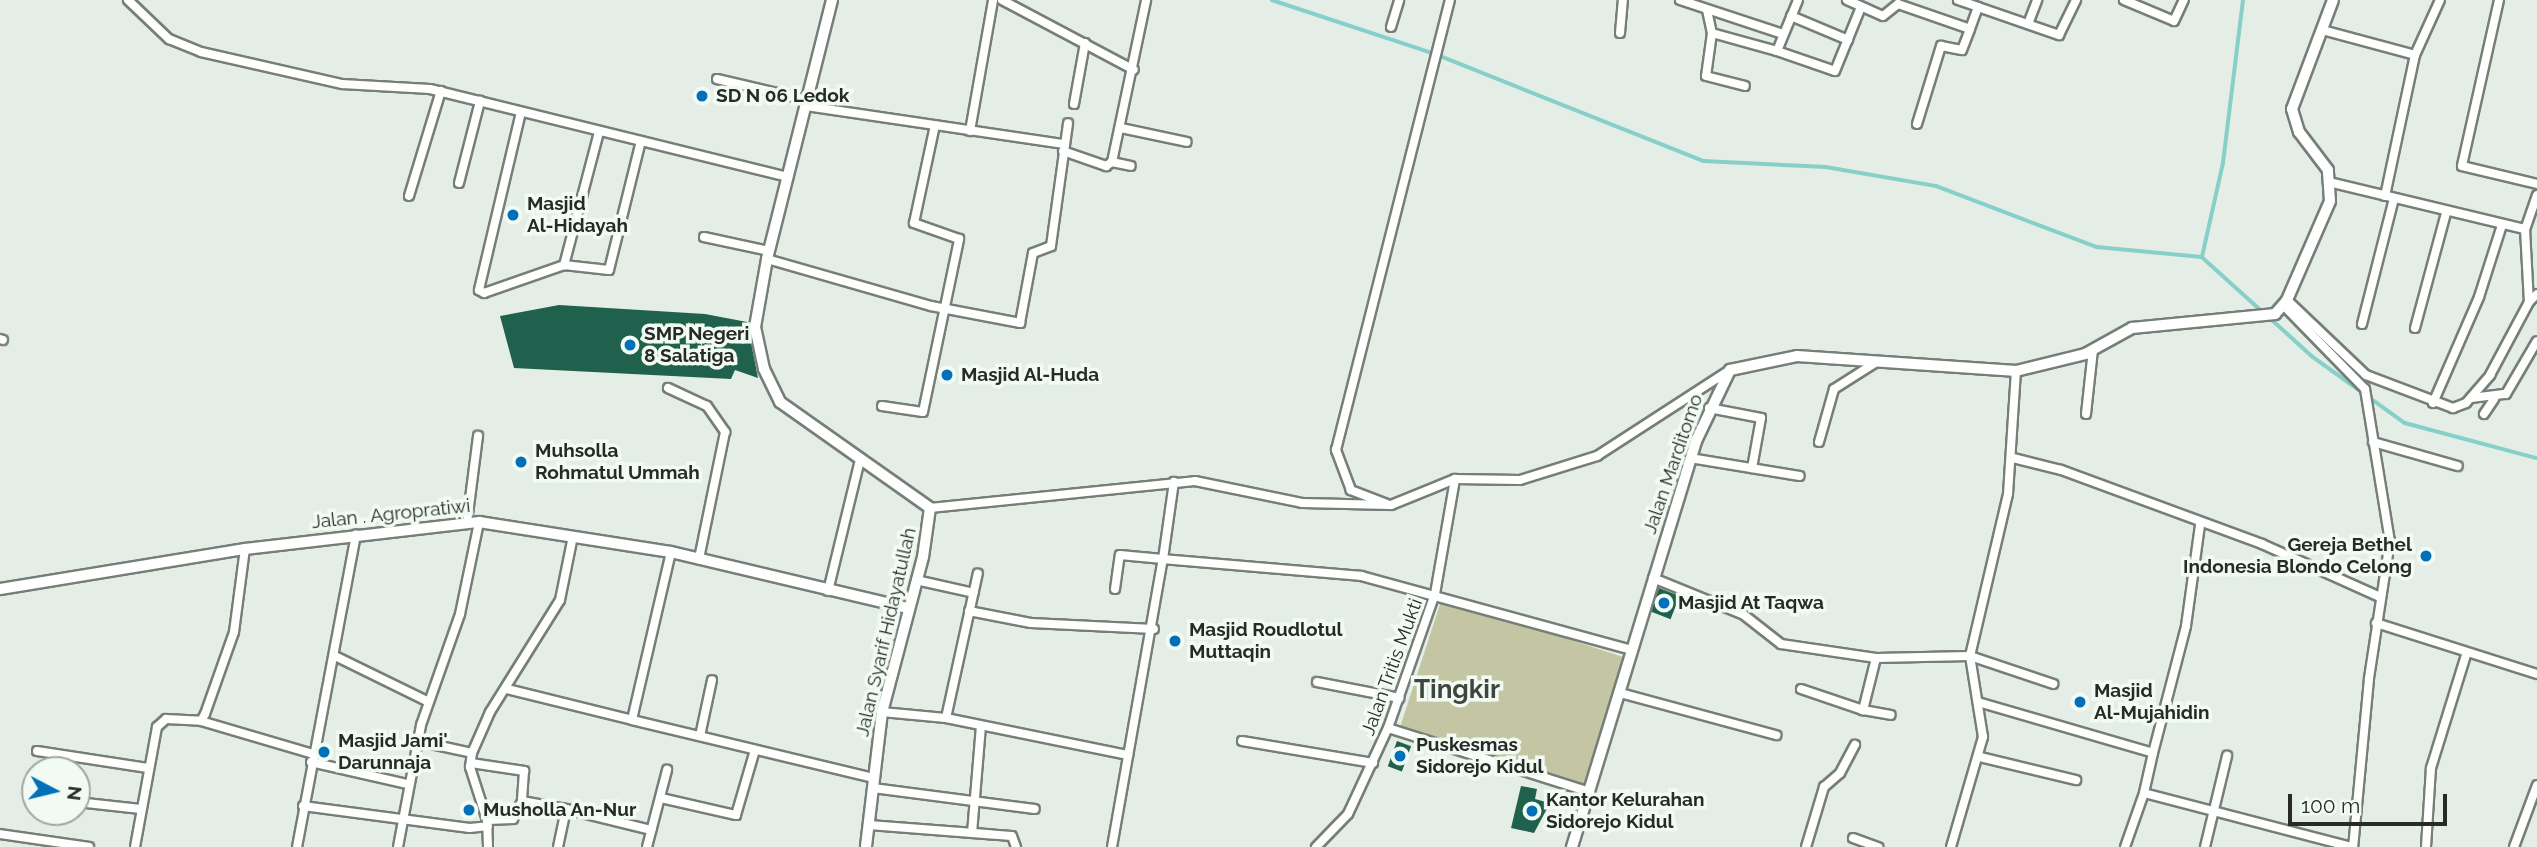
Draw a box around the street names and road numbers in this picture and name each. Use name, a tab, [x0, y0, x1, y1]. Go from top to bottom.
street label: Jalan Marditomo	[1638, 391, 1708, 537]
street label: Jalan . Agropratiwi	[310, 494, 472, 534]
street label: Jalan Syarif Hidayatullah	[851, 525, 921, 739]
street label: Jalan Tritis Mukti	[1357, 595, 1427, 739]

